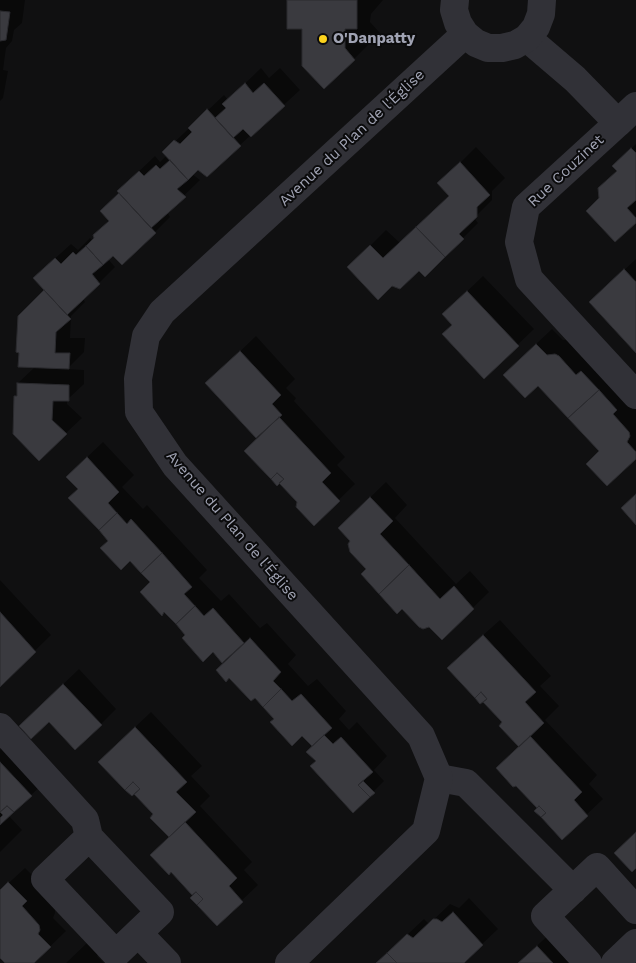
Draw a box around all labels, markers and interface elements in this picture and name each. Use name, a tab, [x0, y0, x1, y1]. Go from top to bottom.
place label: O'Danpatty	[333, 30, 415, 48]
marker: O'Danpatty	[317, 33, 329, 45]
street label: Avenue du Plan de l'Église	[276, 66, 428, 210]
street label: Rue Couzinet	[524, 131, 608, 211]
street label: Avenue du Plan de l'Église	[162, 448, 302, 604]

